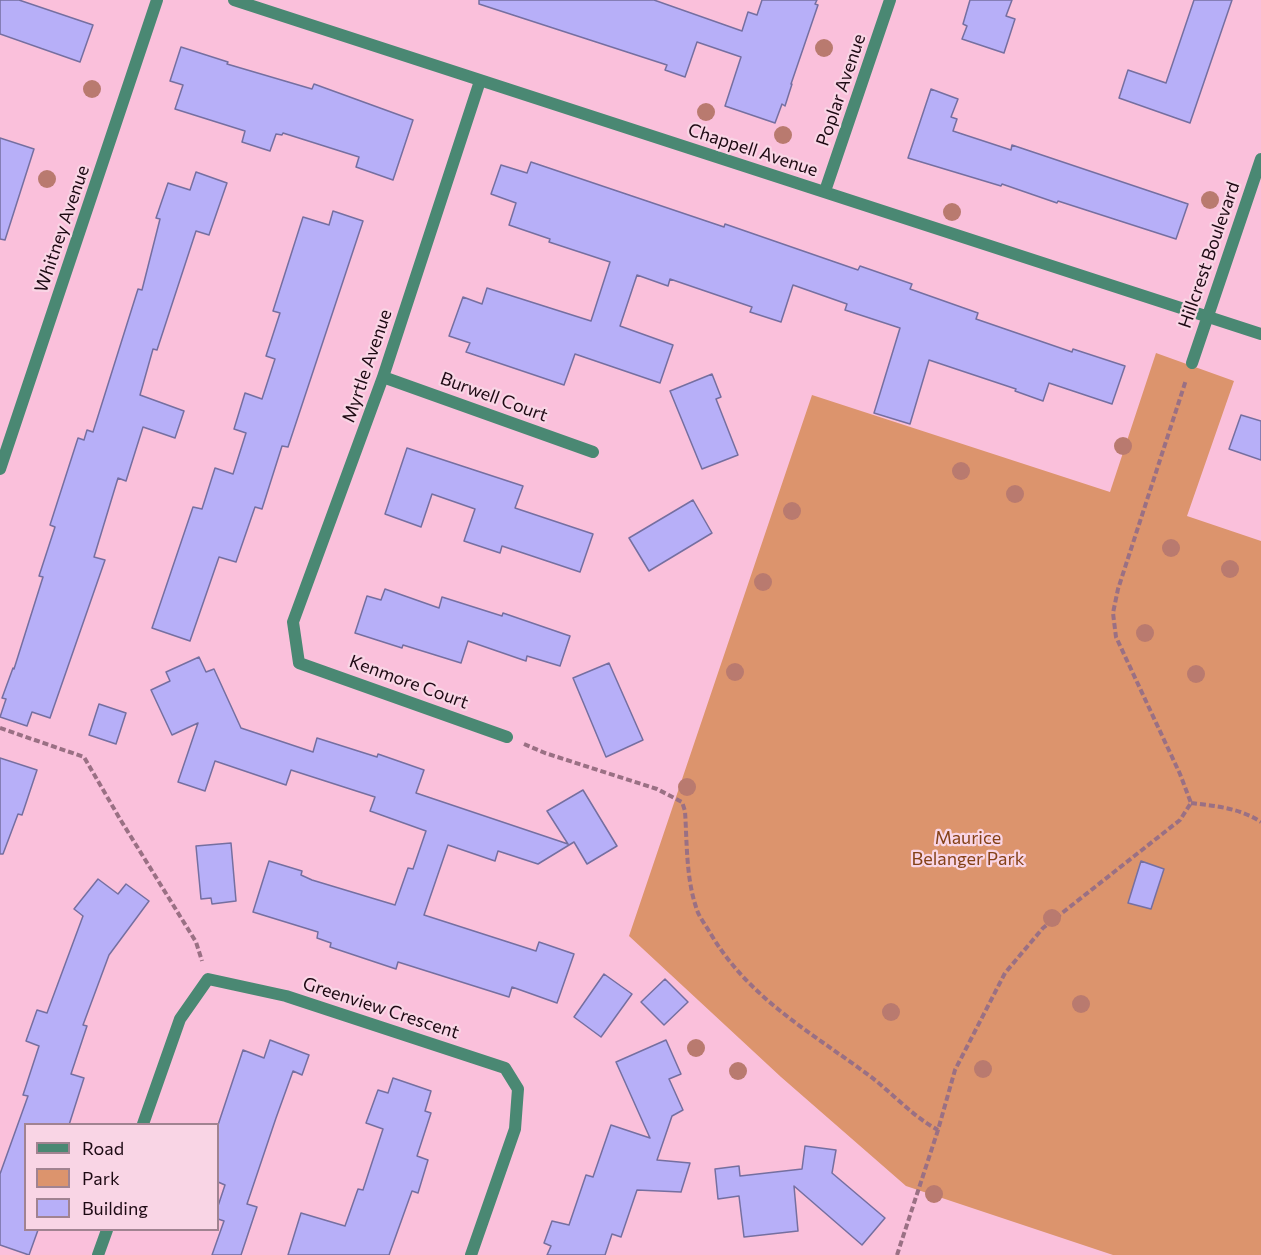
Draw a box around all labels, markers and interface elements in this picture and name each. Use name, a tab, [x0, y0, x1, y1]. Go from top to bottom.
street label: Poplar Avenue	[812, 31, 870, 149]
street label: Chappell Avenue	[685, 119, 821, 181]
street label: Whitney Avenue	[30, 163, 94, 295]
street label: Hillcrest Boulevard	[1174, 179, 1244, 331]
street label: Myrtle Avenue	[338, 307, 396, 425]
street label: Burwell Court	[437, 368, 551, 426]
street label: Kenmore Court	[346, 650, 472, 714]
park label: Maurice Belanger Park	[912, 827, 1024, 870]
street label: Greenview Crescent	[300, 973, 462, 1043]
legend	[24, 1123, 219, 1231]
text: Road	[82, 1137, 124, 1159]
text: Park	[82, 1167, 120, 1189]
text: Building	[82, 1197, 148, 1219]

